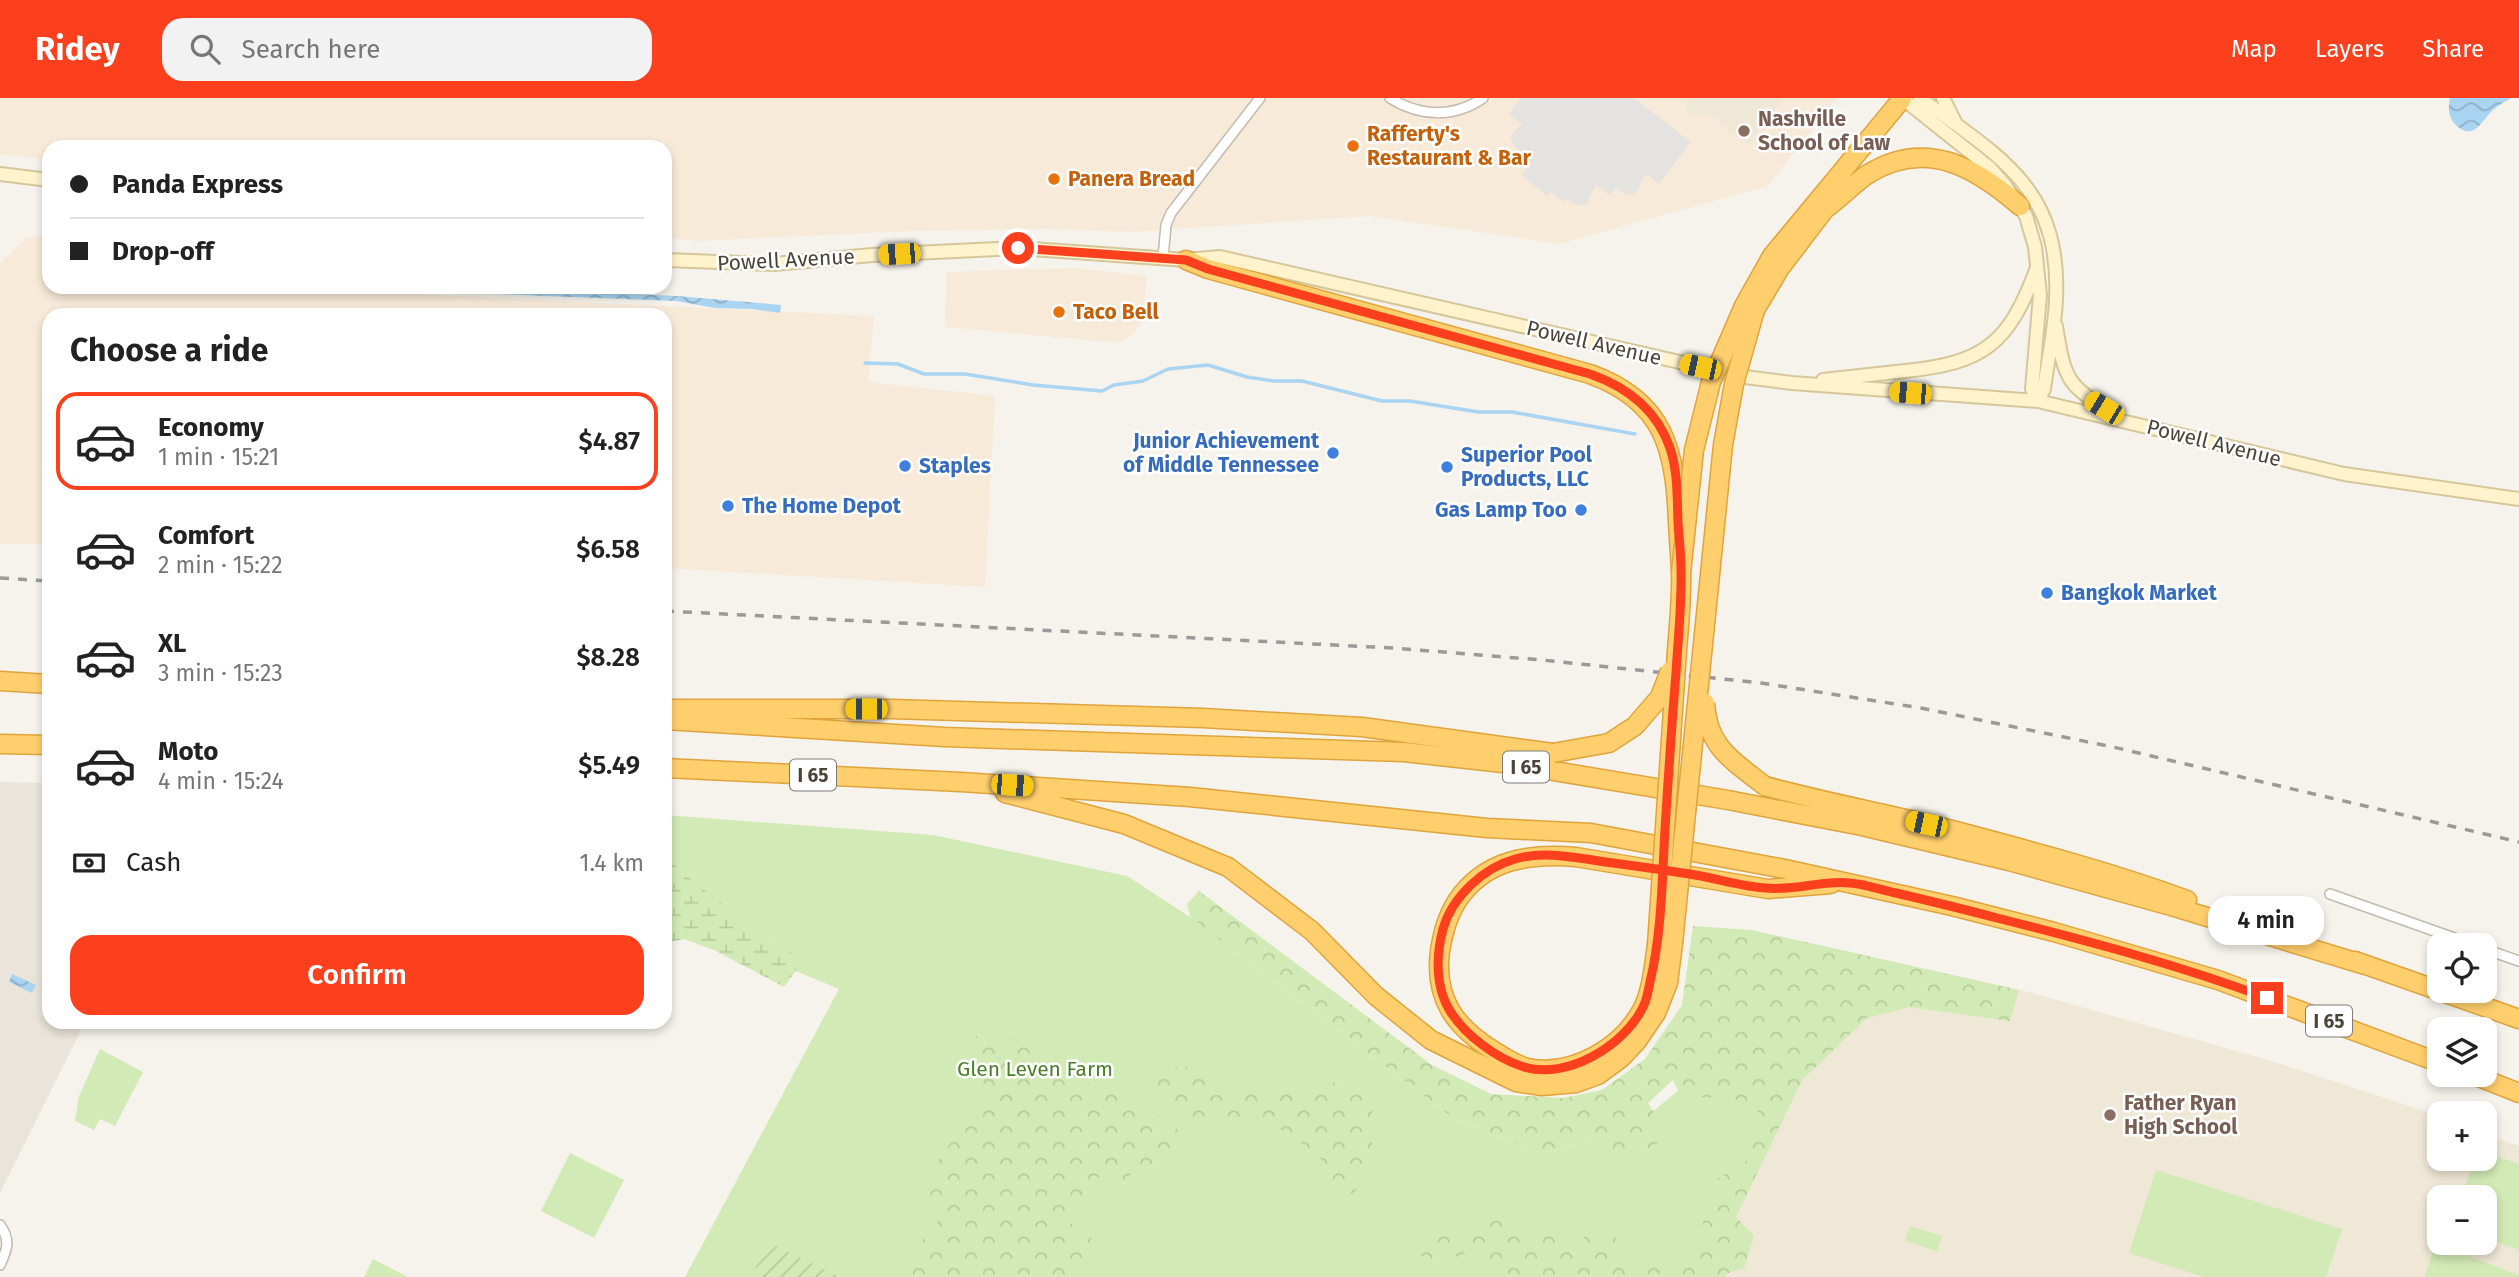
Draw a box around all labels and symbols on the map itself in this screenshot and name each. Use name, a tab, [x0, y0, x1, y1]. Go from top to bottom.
place label: Nashville School of Law	[1758, 106, 1891, 156]
place label: Rafferty's Restaurant & Bar	[1367, 121, 1532, 171]
marker: Nashville School of Law	[1736, 123, 1752, 139]
marker: Rafferty's Restaurant & Bar	[1345, 138, 1361, 154]
place label: Panera Bread	[1068, 166, 1195, 192]
marker: Panera Bread	[1046, 171, 1062, 187]
route start	[1002, 232, 1034, 264]
car	[878, 242, 921, 266]
street label: Powell Avenue	[716, 243, 856, 277]
place label: Taco Bell	[1073, 299, 1159, 325]
marker: Taco Bell	[1051, 304, 1067, 320]
street label: Powell Avenue	[1524, 315, 1664, 371]
car	[1678, 352, 1723, 382]
car	[1889, 381, 1932, 405]
car	[2081, 388, 2128, 428]
street label: Powell Avenue	[2144, 414, 2284, 472]
place label: Junior Achievement of Middle Tennessee	[1123, 428, 1320, 478]
place label: Superior Pool Products, LLC	[1461, 442, 1593, 492]
marker: Junior Achievement of Middle Tennessee	[1325, 445, 1341, 461]
place label: Staples	[919, 453, 991, 479]
marker: Staples	[897, 458, 913, 474]
marker: Superior Pool Products, LLC	[1439, 459, 1455, 475]
place label: The Home Depot	[742, 493, 902, 519]
place label: Gas Lamp Too	[1435, 497, 1567, 523]
marker: The Home Depot	[720, 498, 736, 514]
marker: Gas Lamp Too	[1573, 502, 1589, 518]
place label: Bangkok Market	[2061, 580, 2218, 606]
marker: Bangkok Market	[2039, 585, 2055, 601]
car	[846, 699, 888, 720]
road number: I 65	[1503, 752, 1549, 782]
road number: I 65	[790, 760, 836, 790]
car	[991, 773, 1034, 797]
car	[1904, 809, 1949, 839]
callout: 4 min	[2209, 897, 2325, 946]
route end	[2251, 982, 2283, 1014]
road number: I 65	[2306, 1006, 2352, 1037]
park label: Glen Leven Farm	[957, 1056, 1113, 1082]
place label: Father Ryan High School	[2124, 1090, 2238, 1140]
marker: Father Ryan High School	[2102, 1107, 2118, 1123]

